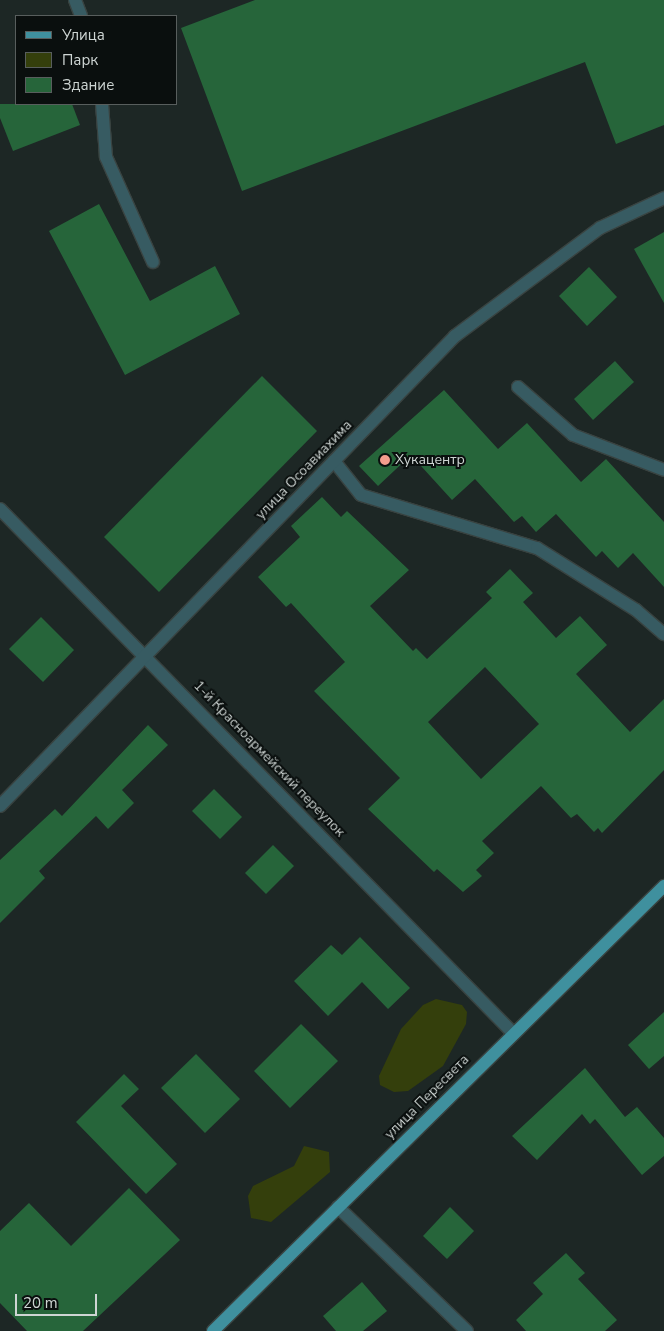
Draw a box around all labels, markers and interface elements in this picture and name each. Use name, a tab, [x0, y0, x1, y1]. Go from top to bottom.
legend	[15, 15, 178, 105]
text: Улица	[62, 25, 105, 45]
text: Парк	[62, 50, 98, 70]
text: Здание	[62, 75, 114, 95]
street label: улица Осоавиахима	[252, 417, 356, 523]
place label: Хукацентр	[395, 452, 465, 468]
marker: Хукацентр	[379, 454, 391, 466]
street label: 1-й Красноармейский переулок	[190, 678, 348, 840]
street label: улица Пересвета	[381, 1051, 473, 1143]
scale bar	[18, 1284, 100, 1316]
text: 20 m	[23, 1293, 58, 1313]

